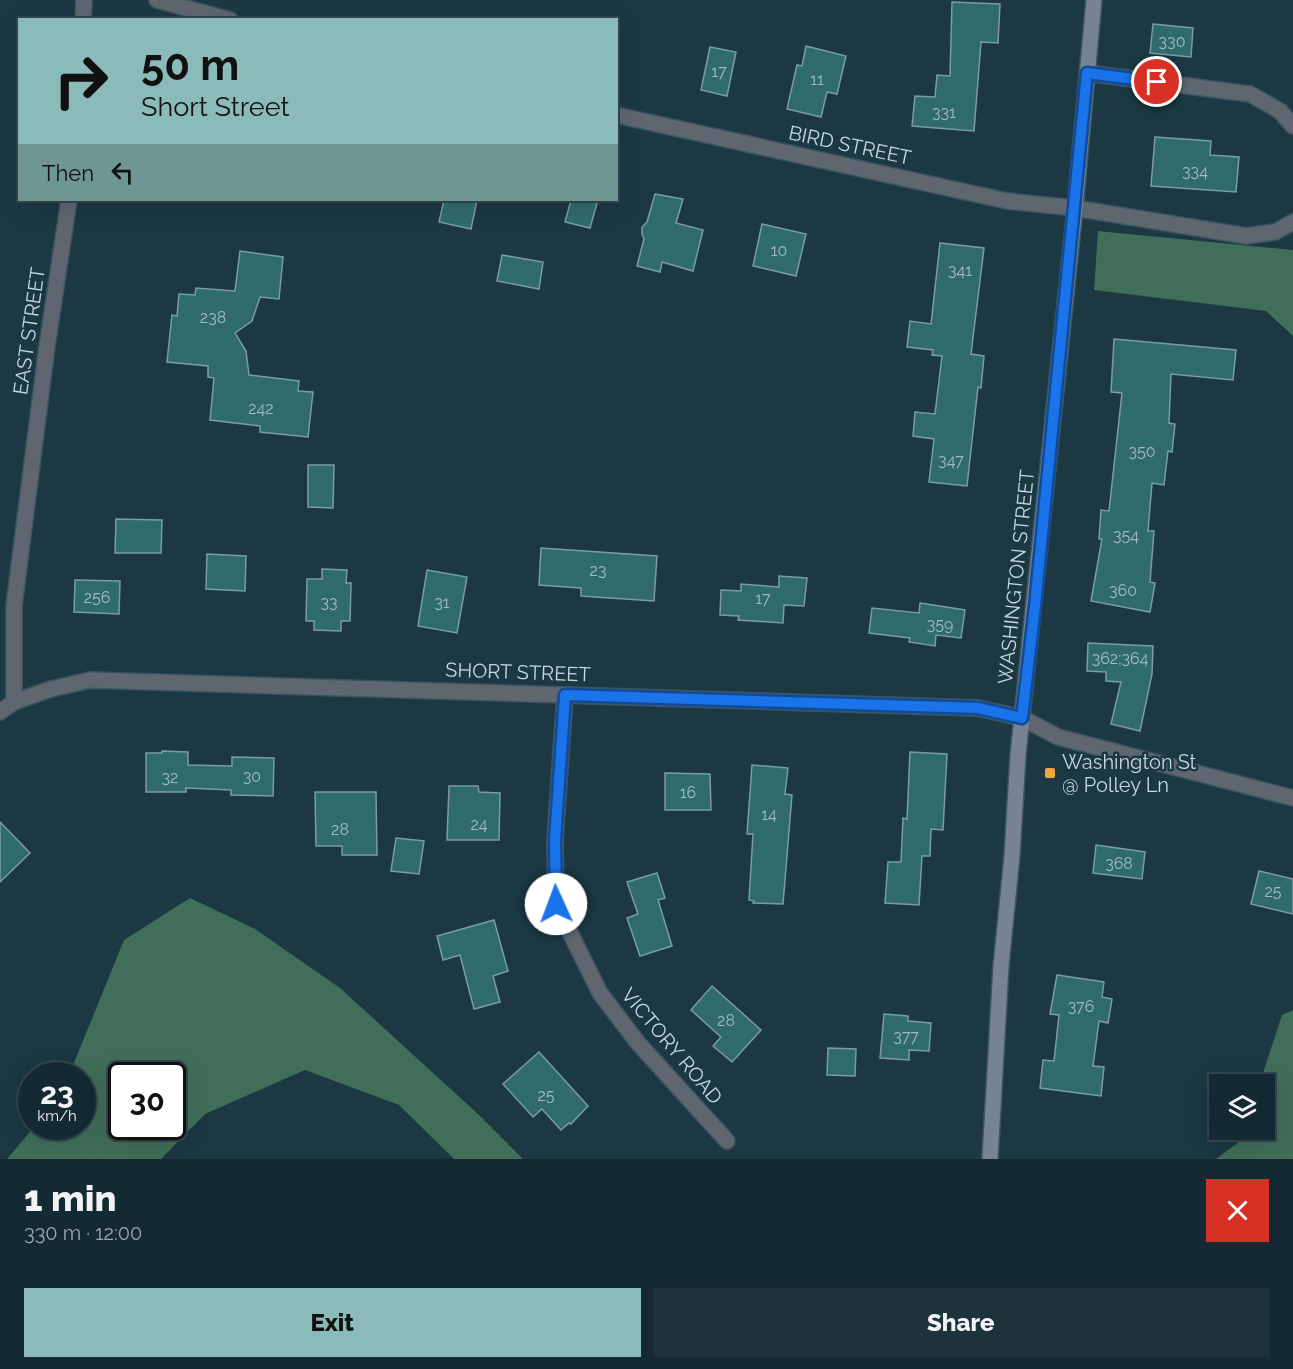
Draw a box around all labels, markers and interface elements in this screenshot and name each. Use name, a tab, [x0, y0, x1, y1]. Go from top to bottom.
house number: 330	[1159, 32, 1185, 51]
text: 50 m	[141, 41, 239, 90]
icon: right	[42, 42, 120, 120]
pin	[1131, 56, 1182, 107]
house number: 17	[711, 62, 727, 81]
icon: arrive	[1140, 65, 1173, 98]
house number: 11	[810, 70, 824, 89]
text: Short Street	[141, 91, 289, 122]
house number: 331	[932, 103, 956, 122]
street label: BIRD STREET	[787, 120, 913, 170]
icon: left	[106, 156, 139, 189]
text: Then	[42, 160, 94, 186]
house number: 334	[1182, 162, 1208, 181]
house number: 10	[771, 241, 787, 260]
house number: 341	[948, 261, 972, 280]
street label: EAST STREET	[8, 266, 50, 396]
house number: 238	[200, 308, 226, 327]
house number: 242	[248, 399, 274, 418]
house number: 350	[1128, 442, 1156, 461]
house number: 347	[938, 451, 964, 470]
street label: WASHINGTON STREET	[993, 469, 1039, 685]
house number: 354	[1113, 526, 1139, 545]
house number: 23	[590, 561, 606, 580]
house number: 360	[1109, 581, 1137, 600]
house number: 256	[84, 588, 110, 607]
house number: 17	[755, 589, 771, 608]
house number: 33	[320, 593, 338, 612]
house number: 31	[434, 593, 450, 612]
house number: 359	[927, 615, 953, 634]
house number: 362;364	[1092, 649, 1149, 668]
street label: SHORT STREET	[445, 657, 591, 687]
place label: Washington St @ Polley Ln	[1062, 750, 1197, 797]
marker: Washington St @ Polley Ln	[1043, 766, 1057, 780]
house number: 30	[243, 767, 261, 786]
house number: 32	[162, 768, 178, 787]
house number: 16	[680, 783, 696, 802]
house number: 14	[761, 805, 777, 824]
house number: 24	[470, 815, 488, 834]
house number: 28	[331, 820, 349, 839]
house number: 368	[1105, 854, 1133, 873]
position arrow	[524, 872, 588, 936]
house number: 25	[1264, 882, 1282, 901]
street label: VICTORY ROAD	[616, 983, 728, 1109]
house number: 376	[1068, 997, 1094, 1016]
house number: 28	[717, 1011, 735, 1030]
house number: 377	[893, 1027, 919, 1046]
speed limit sign: 30	[108, 1062, 186, 1140]
map controls	[1209, 1074, 1275, 1140]
button: layers	[1209, 1074, 1275, 1140]
text: 23	[40, 1076, 74, 1111]
house number: 25	[537, 1086, 555, 1105]
text: km/h	[37, 1107, 77, 1125]
text: 1 min	[24, 1177, 116, 1219]
button: close	[1206, 1179, 1269, 1242]
text: 330 m · 12:00	[24, 1221, 142, 1245]
button: Exit	[24, 1288, 641, 1357]
button: Share	[653, 1288, 1269, 1357]

